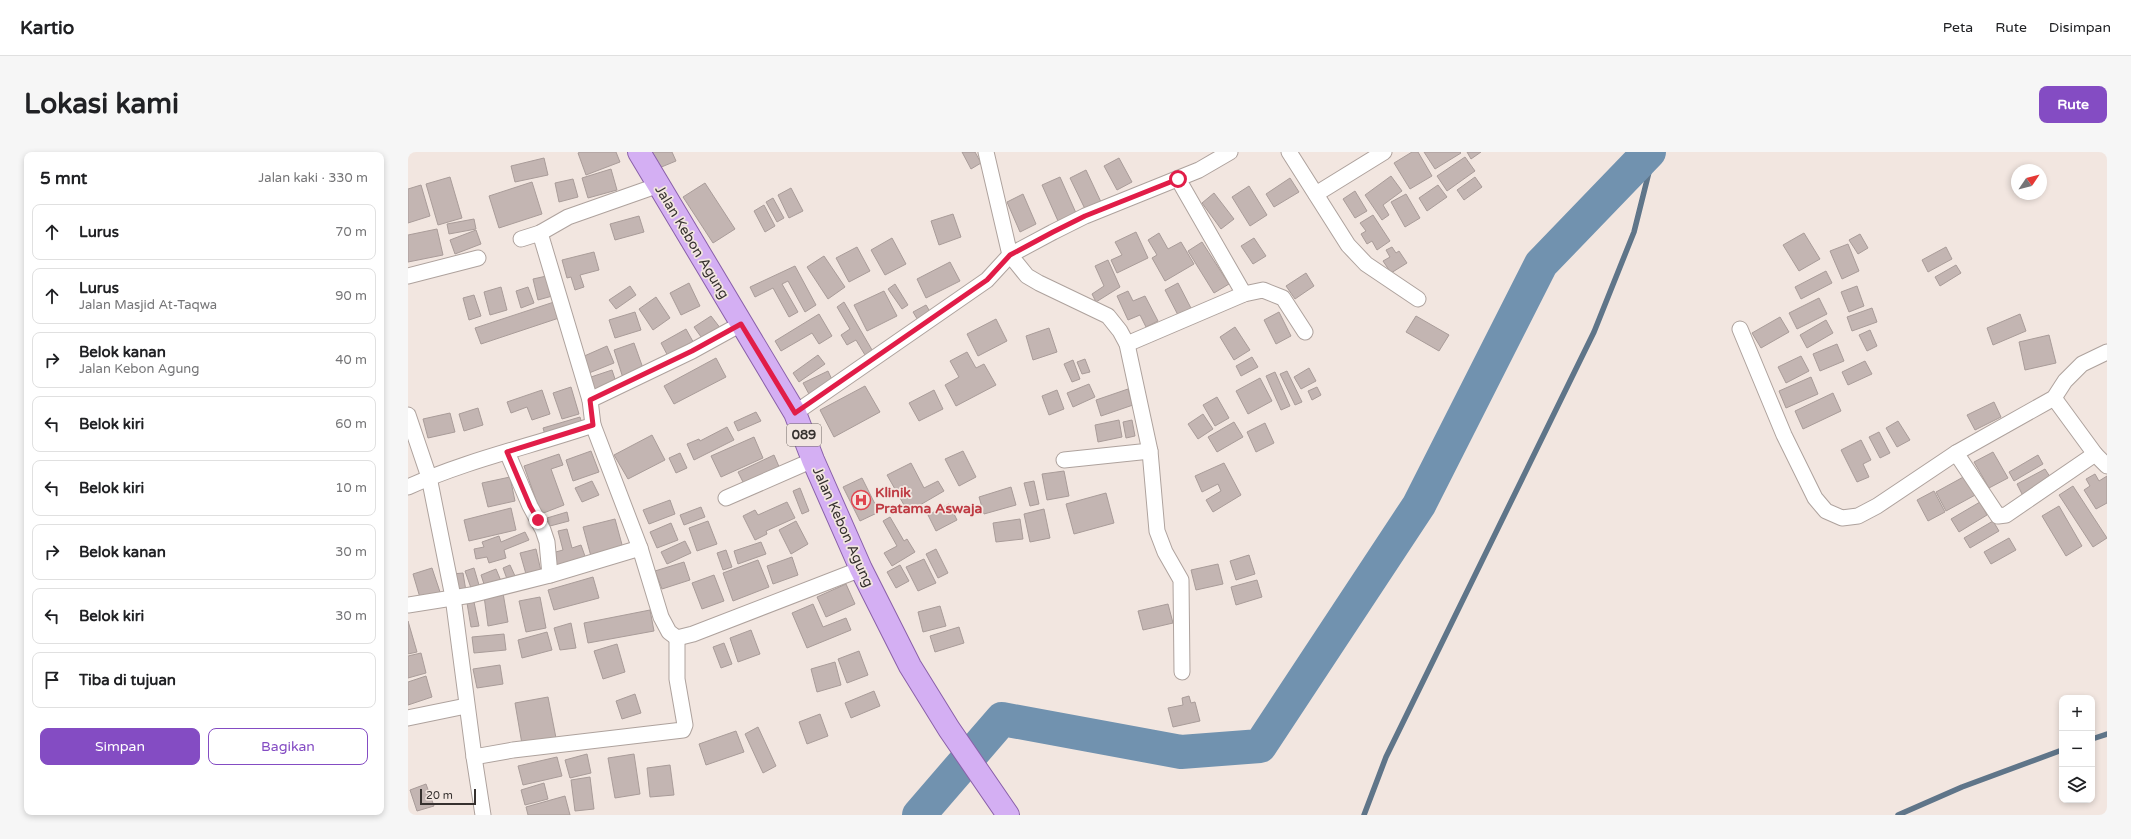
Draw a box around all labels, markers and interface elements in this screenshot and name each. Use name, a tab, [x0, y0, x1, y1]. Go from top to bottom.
text: Kartio	[20, 17, 74, 39]
text: Peta	[1943, 19, 1973, 36]
text: Rute	[1995, 19, 2027, 36]
text: Disimpan	[2049, 19, 2111, 36]
button: Rute	[2039, 86, 2107, 123]
text: Lokasi kami	[24, 87, 179, 121]
north arrow	[2011, 164, 2047, 200]
text: 5 mnt	[40, 168, 87, 189]
text: Jalan kaki · 330 m	[258, 170, 368, 186]
route start	[1169, 170, 1187, 188]
street label: Jalan Kebon Agung	[651, 182, 733, 302]
icon: ahead	[41, 221, 63, 243]
text: Lurus	[79, 223, 119, 241]
text: 70 m	[335, 224, 367, 240]
text: Lurus	[79, 279, 119, 297]
icon: ahead	[41, 285, 63, 307]
text: 90 m	[335, 288, 367, 304]
text: Jalan Masjid At-Taqwa	[79, 297, 217, 313]
text: Belok kanan	[79, 343, 166, 361]
icon: right	[41, 349, 63, 371]
text: 40 m	[335, 352, 367, 368]
text: Jalan Kebon Agung	[79, 361, 199, 377]
icon: left	[41, 413, 63, 435]
text: Belok kiri	[79, 415, 144, 433]
text: 60 m	[335, 416, 367, 432]
road number: 089	[787, 424, 821, 446]
street label: Jalan Kebon Agung	[809, 464, 877, 590]
icon: left	[41, 477, 63, 499]
text: Belok kiri	[79, 479, 144, 497]
text: 10 m	[335, 480, 367, 496]
place label: Klinik Pratama Aswaja	[875, 484, 982, 517]
hospital icon: Klinik Pratama Aswaja	[850, 489, 872, 511]
route end	[529, 511, 547, 529]
icon: right	[41, 541, 63, 563]
text: Belok kanan	[79, 543, 166, 561]
text: 30 m	[335, 544, 367, 560]
icon: left	[41, 605, 63, 627]
text: Belok kiri	[79, 607, 144, 625]
text: 30 m	[335, 608, 367, 624]
icon: arrive	[41, 669, 63, 691]
text: Tiba di tujuan	[79, 671, 176, 689]
map controls	[2059, 695, 2095, 803]
button: +	[2059, 695, 2095, 731]
button: Simpan	[40, 728, 200, 765]
button: Bagikan	[208, 728, 368, 765]
button: −	[2059, 731, 2095, 767]
button: layers	[2059, 767, 2095, 803]
scale bar	[420, 787, 476, 806]
text: 20 m	[426, 789, 453, 802]

